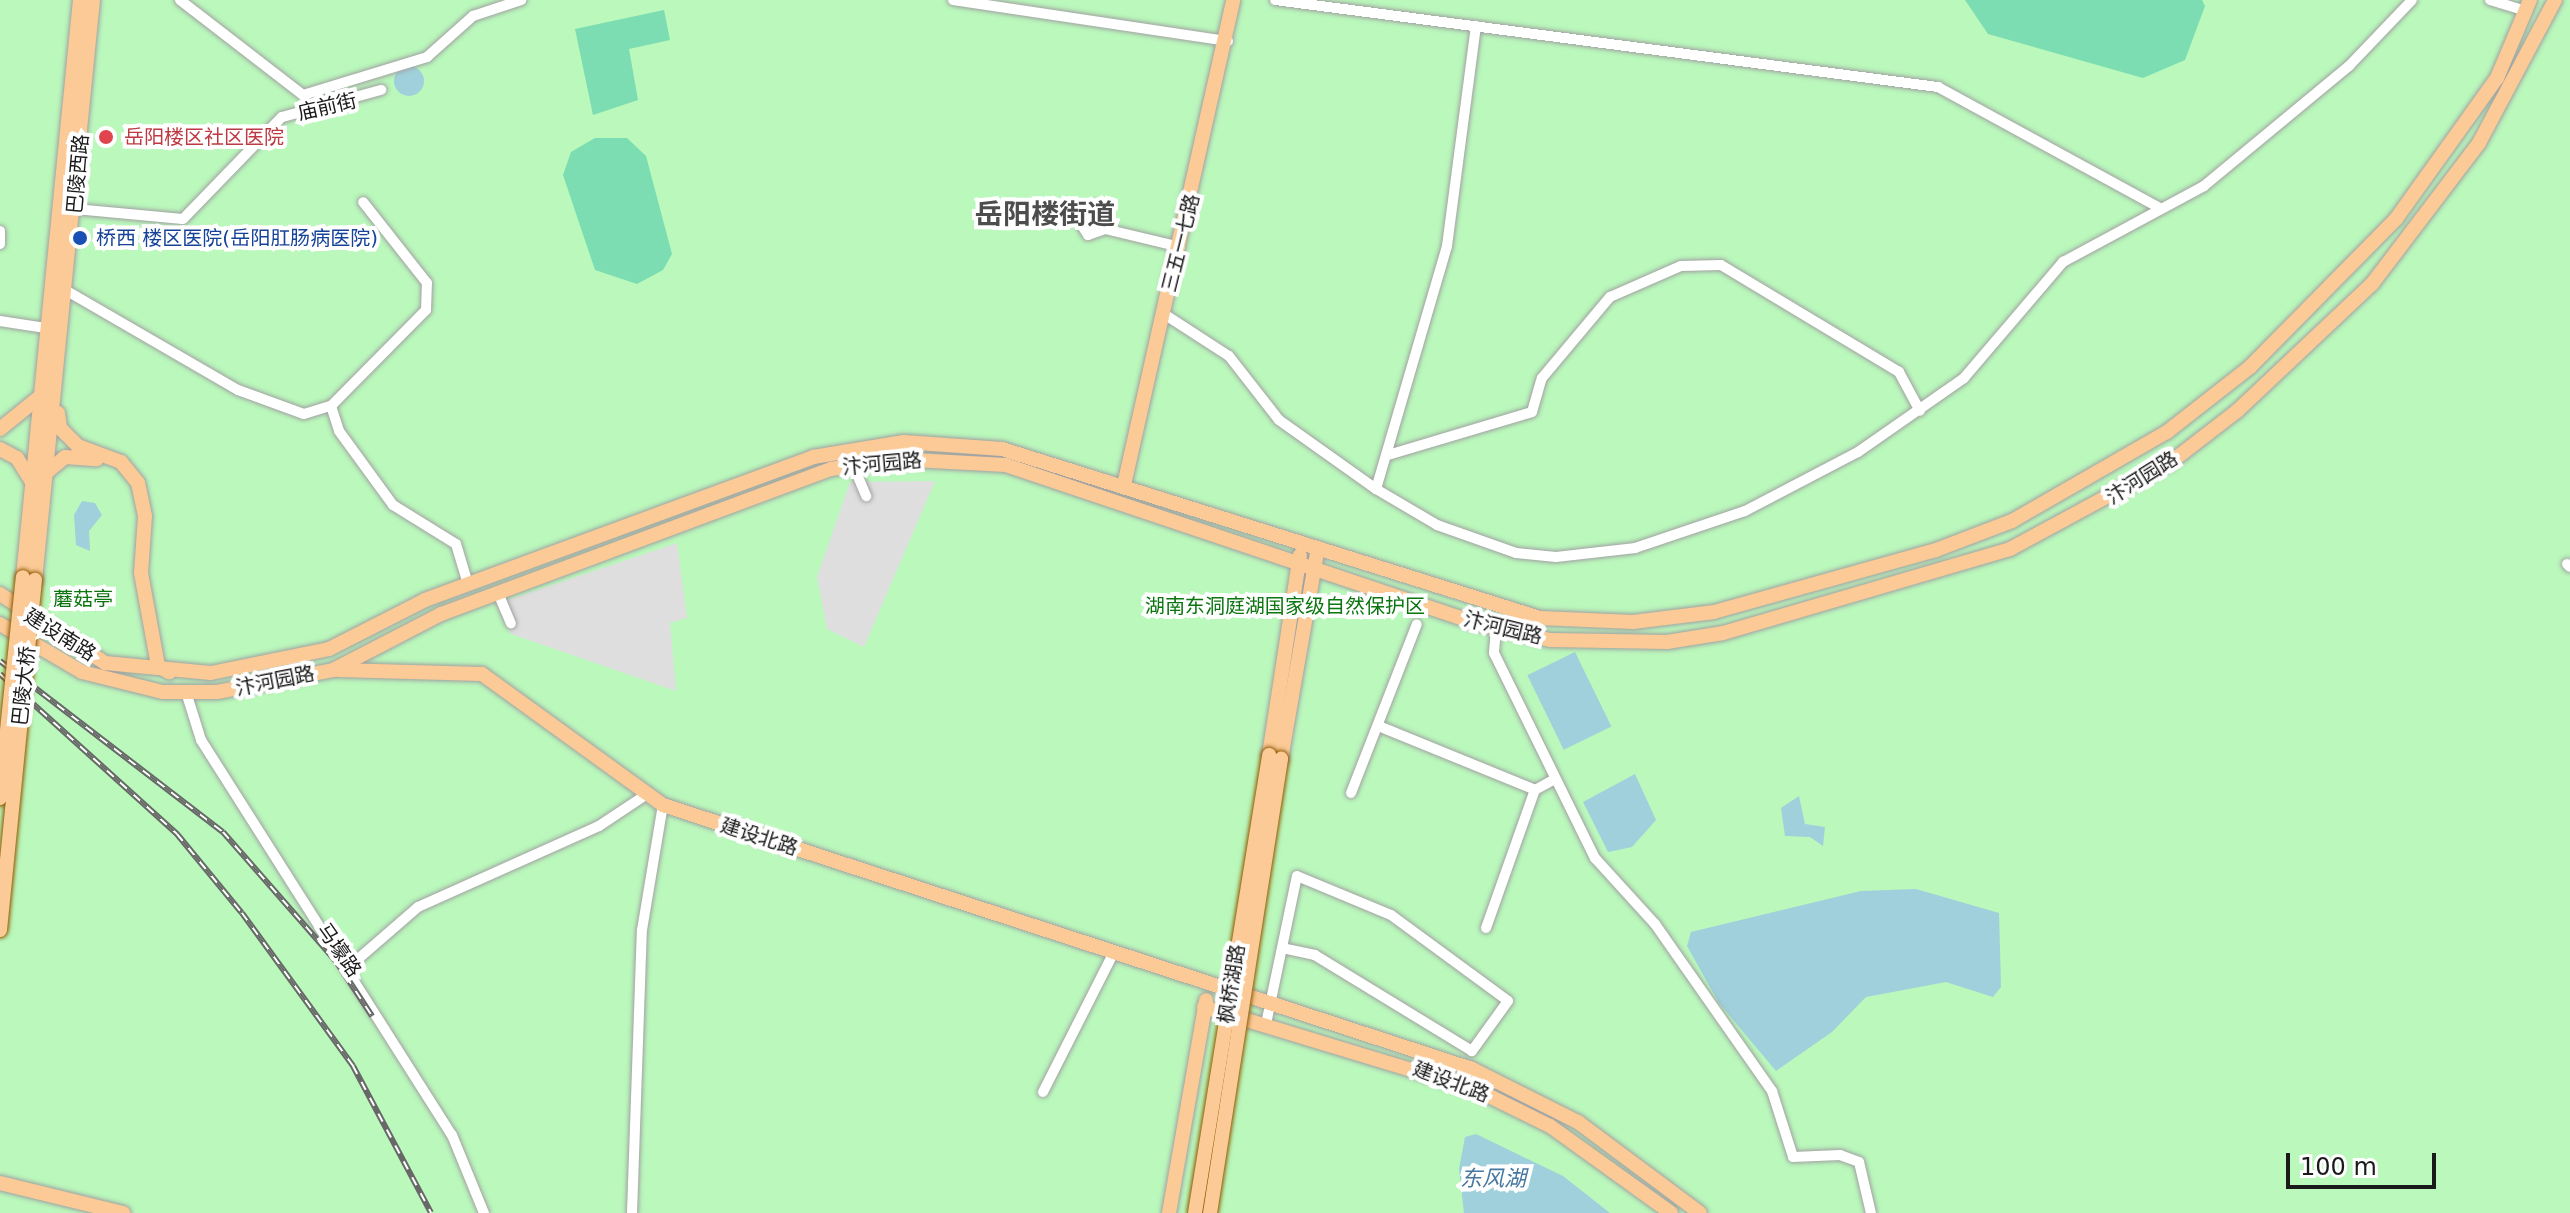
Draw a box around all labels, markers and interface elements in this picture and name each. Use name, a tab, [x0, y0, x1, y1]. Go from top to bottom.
street label: 庙前街	[295, 89, 359, 125]
place label: 岳阳楼区社区医院	[124, 125, 284, 149]
marker: 岳阳楼区社区医院	[95, 126, 117, 148]
street label: 巴陵西路	[63, 133, 93, 215]
street label: 三五一七路	[1157, 192, 1205, 294]
district label: 岳阳楼街道	[975, 198, 1115, 232]
place label: 桥西 楼区医院(岳阳肛肠病医院)	[96, 226, 378, 250]
marker: 桥西 楼区医院(岳阳肛肠病医院)	[71, 229, 89, 247]
street label: 汴河园路	[2102, 447, 2182, 509]
street label: 汴河园路	[841, 449, 923, 479]
park label: 蘑菇亭	[53, 587, 113, 611]
park label: 湖南东洞庭湖国家级自然保护区	[1145, 594, 1425, 618]
street label: 建设南路	[20, 604, 100, 666]
street label: 汴河园路	[1461, 607, 1545, 649]
street label: 巴陵大桥	[8, 645, 40, 727]
street label: 汴河园路	[233, 662, 317, 700]
street label: 建设北路	[717, 813, 801, 861]
street label: 马壕路	[312, 919, 366, 981]
street label: 枫桥湖路	[1214, 943, 1250, 1025]
street label: 建设北路	[1409, 1056, 1493, 1108]
scale bar	[2290, 1137, 2440, 1187]
text: 100 m	[2300, 1153, 2377, 1181]
water label: 东风湖	[1460, 1166, 1526, 1192]

